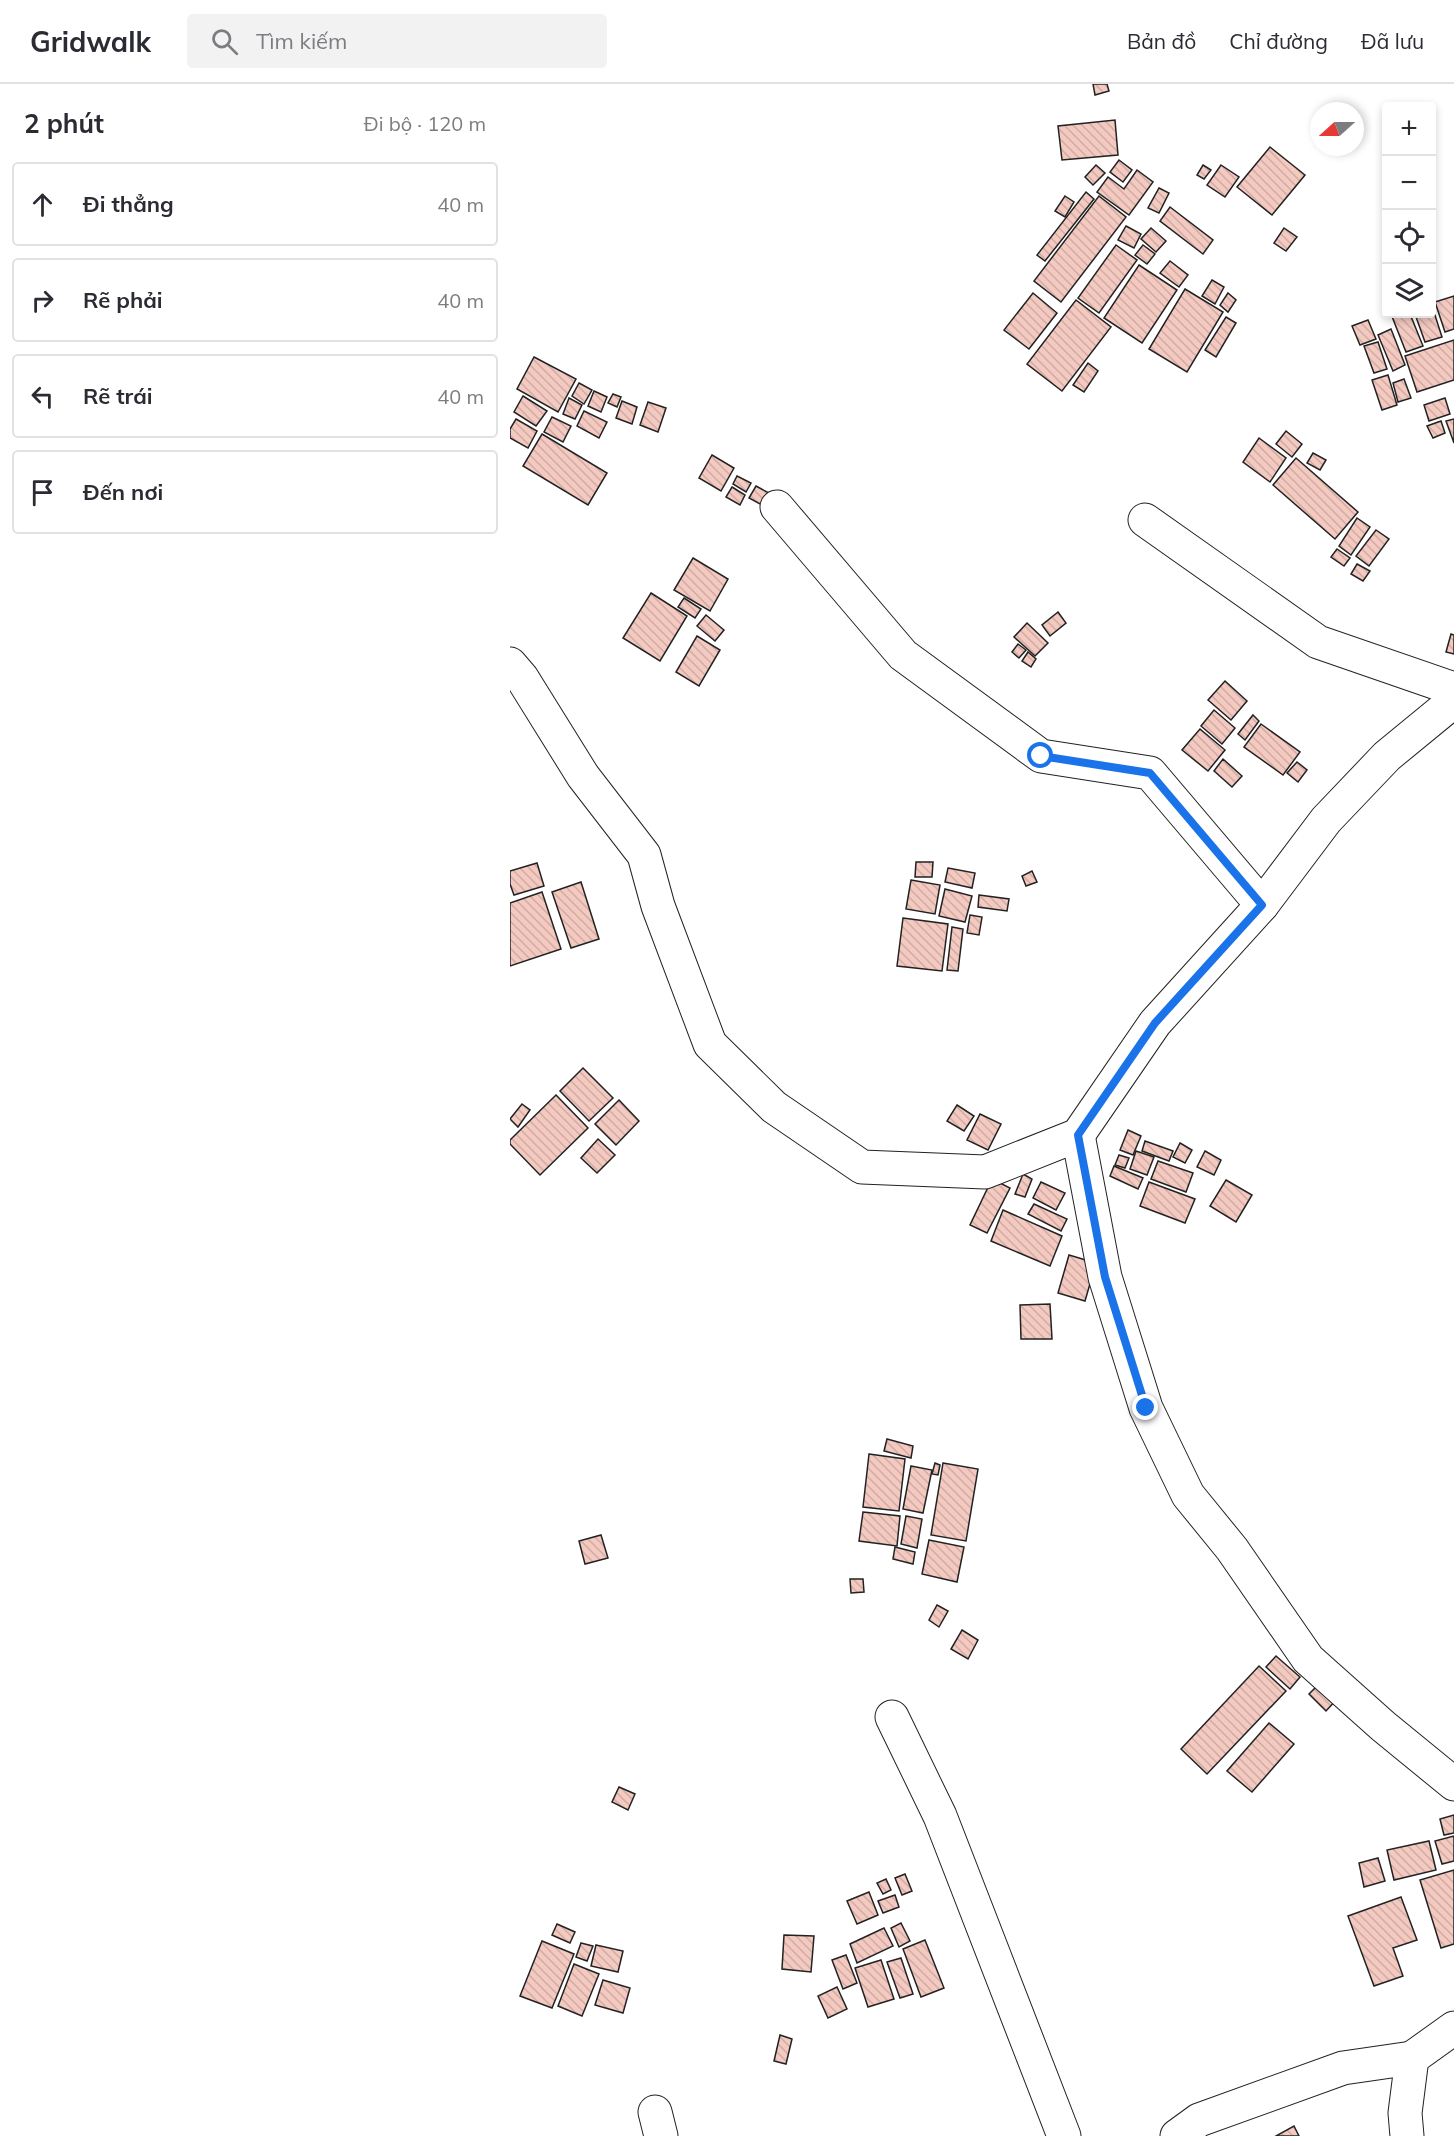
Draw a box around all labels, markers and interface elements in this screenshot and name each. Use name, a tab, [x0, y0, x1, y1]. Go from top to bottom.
search box	[187, 14, 607, 68]
text: Gridwalk	[30, 24, 151, 59]
icon: search	[208, 25, 241, 58]
text: Tìm kiếm	[256, 27, 347, 55]
text: Bản đồ	[1127, 28, 1196, 54]
text: Chỉ đường	[1229, 28, 1328, 54]
text: Đã lưu	[1361, 28, 1424, 54]
north arrow	[1310, 102, 1364, 156]
map controls	[1382, 102, 1436, 318]
button: +	[1382, 102, 1436, 156]
text: 2 phút	[24, 107, 104, 140]
text: Đi bộ · 120 m	[364, 111, 486, 136]
button: −	[1382, 156, 1436, 210]
icon: ahead	[26, 188, 59, 221]
text: Đi thẳng	[83, 190, 174, 218]
text: 40 m	[437, 192, 484, 217]
button: locate	[1382, 210, 1436, 264]
button: layers	[1382, 264, 1436, 318]
icon: right	[26, 284, 59, 317]
text: Rẽ phải	[83, 286, 163, 314]
text: 40 m	[437, 288, 484, 313]
icon: left	[26, 380, 59, 413]
text: Rẽ trái	[83, 382, 153, 410]
text: 40 m	[437, 384, 484, 409]
icon: arrive	[26, 476, 59, 509]
text: Đến nơi	[83, 478, 163, 506]
route start	[1027, 742, 1053, 768]
route end	[1132, 1394, 1158, 1420]

